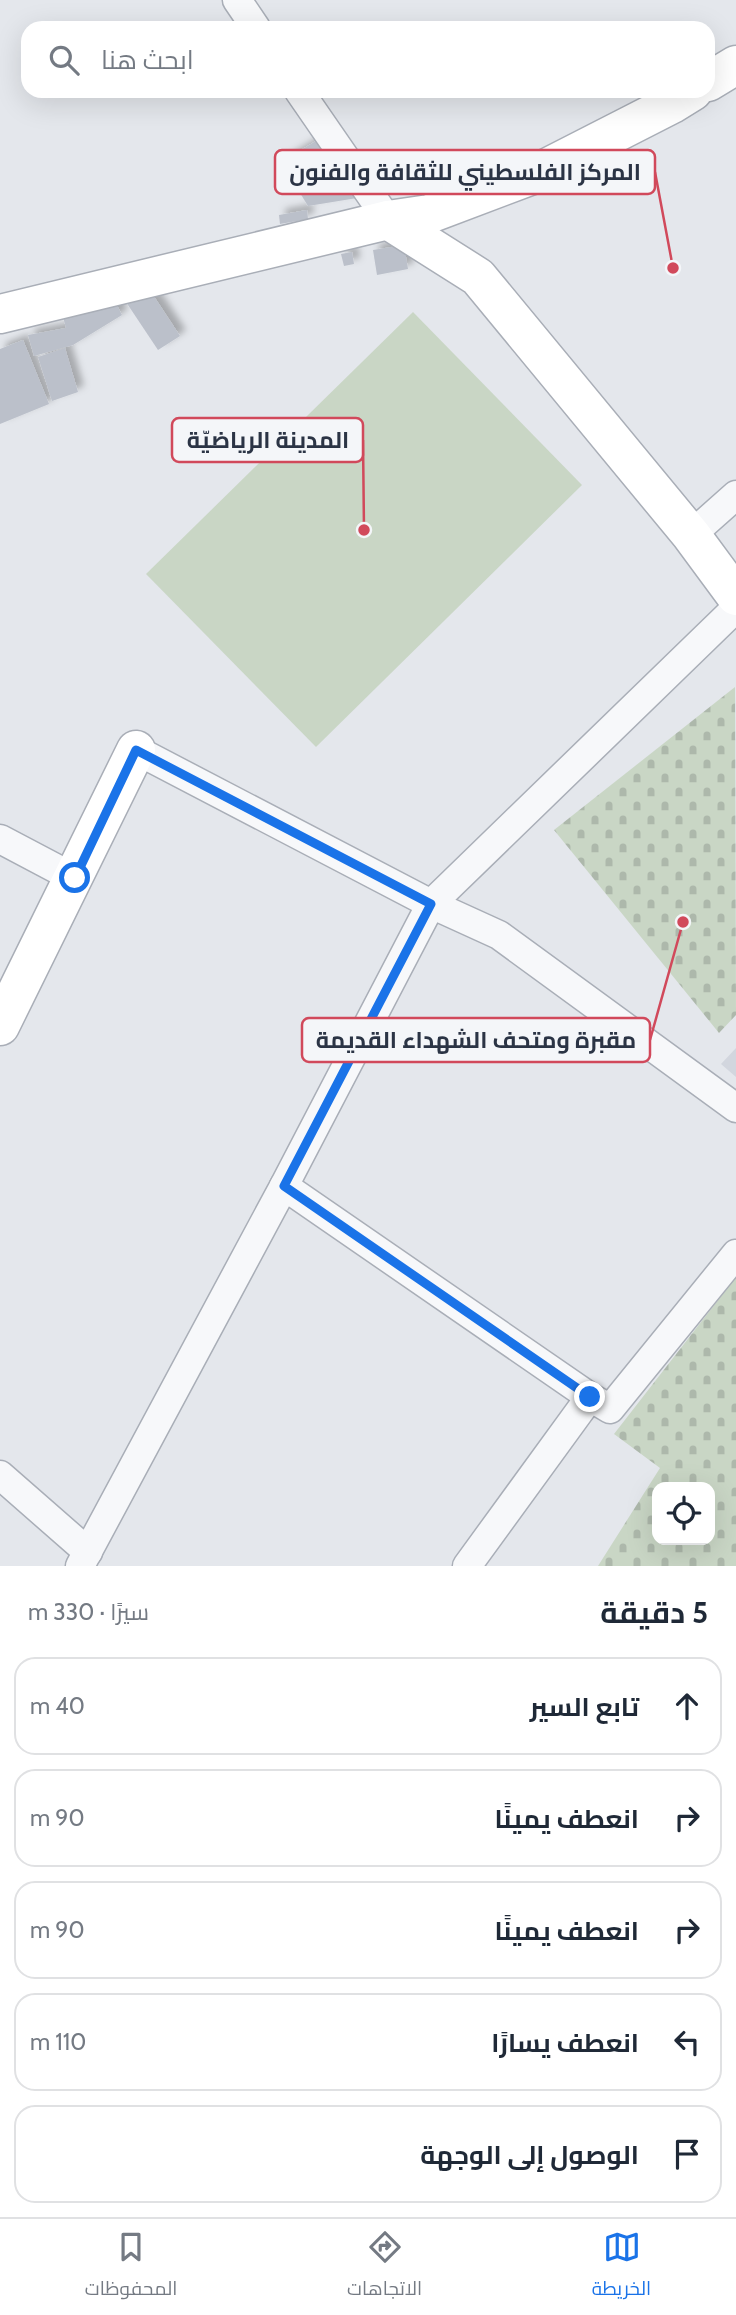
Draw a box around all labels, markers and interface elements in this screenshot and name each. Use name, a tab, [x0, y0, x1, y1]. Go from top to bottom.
search box	[21, 21, 715, 98]
icon: search	[45, 41, 83, 79]
text: ابحث هنا	[101, 44, 194, 76]
callout: المركز الفلسطيني للثقافة والفنون	[275, 150, 655, 194]
text: المركز الفلسطيني للثقافة والفنون	[289, 158, 641, 191]
callout: المدينة الرياضيّة	[172, 418, 363, 462]
text: المدينة الرياضيّة	[187, 426, 349, 454]
route start	[59, 862, 90, 893]
callout: مقبرة ومتحف الشهداء القديمة	[302, 1018, 650, 1062]
text: مقبرة ومتحف الشهداء القديمة	[316, 1026, 636, 1054]
route end	[574, 1381, 605, 1412]
map controls	[652, 1482, 715, 1545]
button: locate	[652, 1482, 715, 1545]
text: 5 دقيقة	[600, 1594, 708, 1631]
text: سيرًا · 330 m	[28, 1598, 149, 1626]
icon: ahead	[668, 1687, 706, 1725]
text: تابع السير	[530, 1691, 639, 1723]
text: 40 m	[30, 1692, 85, 1720]
icon: right	[668, 1799, 706, 1837]
text: انعطف يمينًا	[495, 1803, 639, 1835]
text: 90 m	[30, 1804, 84, 1832]
icon: right	[668, 1911, 706, 1949]
text: انعطف يمينًا	[495, 1915, 639, 1947]
text: 90 m	[30, 1916, 84, 1944]
icon: left	[668, 2023, 706, 2061]
text: انعطف يسارًا	[491, 2027, 639, 2059]
text: 110 m	[30, 2028, 86, 2056]
icon: arrive	[668, 2135, 706, 2173]
text: الوصول إلى الوجهة	[420, 2139, 639, 2171]
tab: المحفوظات	[85, 2228, 177, 2306]
tab: الاتجاهات	[347, 2228, 422, 2306]
tab: الخريطة	[592, 2228, 651, 2306]

